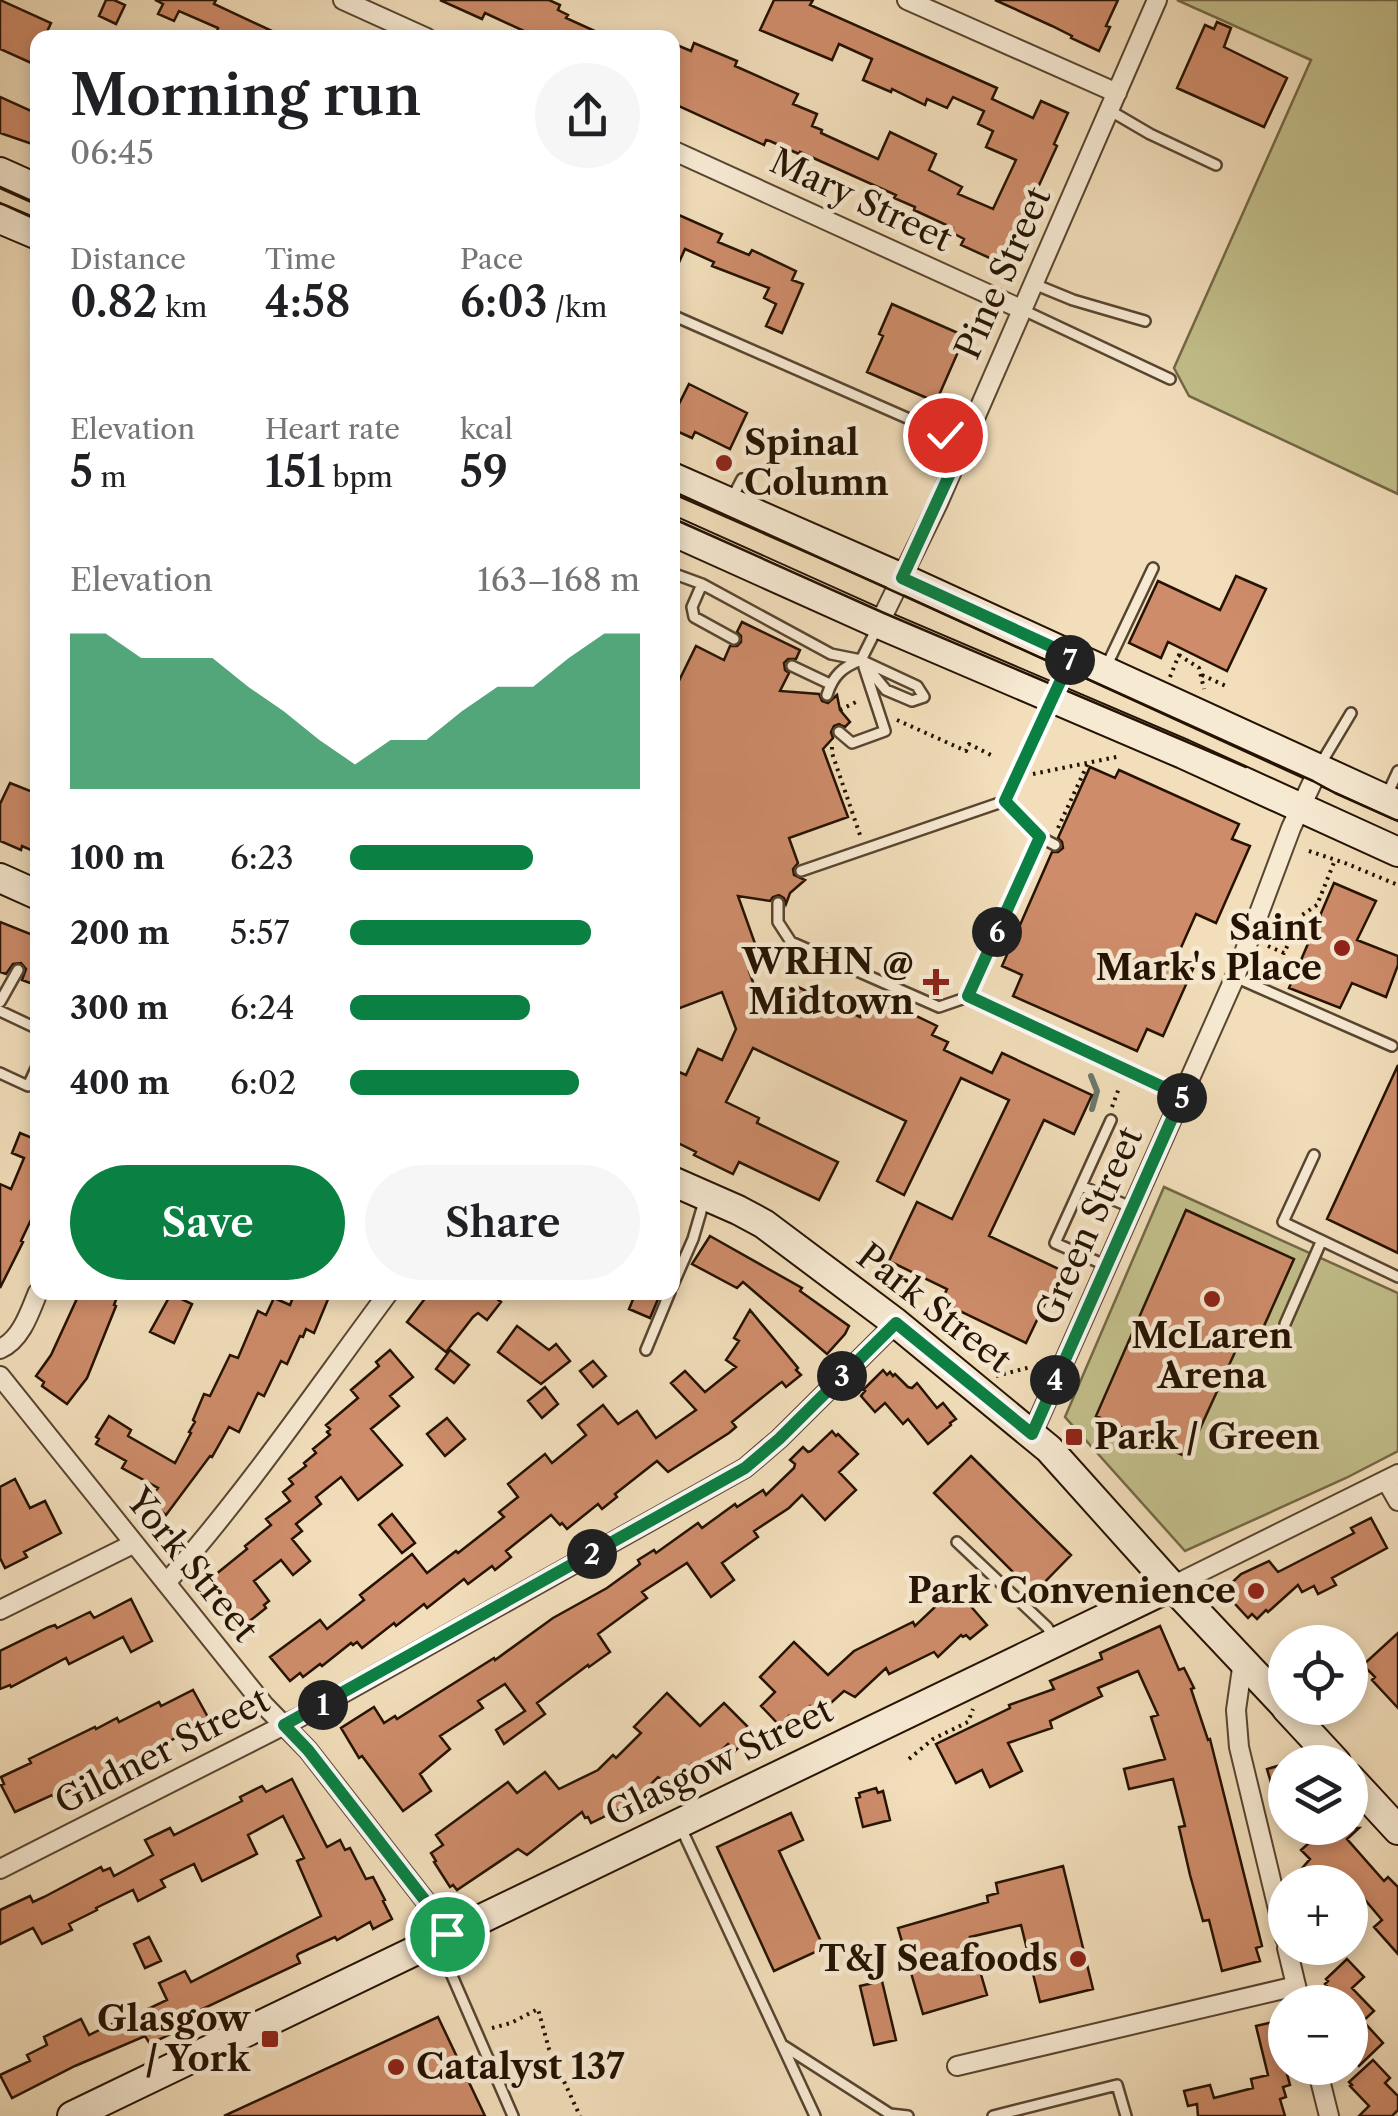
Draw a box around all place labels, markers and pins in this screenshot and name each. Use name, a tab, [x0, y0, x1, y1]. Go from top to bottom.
pin	[903, 393, 988, 478]
place label: Spinal Column	[744, 421, 889, 504]
marker: Spinal Column	[713, 452, 735, 474]
pin: 7	[1045, 635, 1095, 685]
place label: Saint Mark's Place	[1096, 906, 1322, 989]
pin: 6	[972, 907, 1022, 957]
marker: Saint Mark's Place	[1331, 937, 1353, 959]
place label: WRHN @ Midtown	[741, 940, 914, 1023]
marker: WRHN @ Midtown	[923, 969, 949, 995]
pin: 5	[1157, 1073, 1207, 1123]
marker: McLaren Arena	[1201, 1288, 1223, 1310]
place label: McLaren Arena	[1131, 1314, 1293, 1397]
pin: 3	[817, 1351, 867, 1401]
pin: 4	[1030, 1355, 1080, 1405]
place label: Park / Green	[1094, 1415, 1320, 1458]
marker: Park / Green	[1063, 1426, 1085, 1448]
pin: 2	[567, 1529, 617, 1579]
place label: Park Convenience	[908, 1569, 1236, 1612]
marker: Park Convenience	[1245, 1580, 1267, 1602]
pin: 1	[298, 1680, 348, 1730]
pin	[405, 1892, 490, 1977]
place label: T&J Seafoods	[818, 1937, 1058, 1980]
marker: T&J Seafoods	[1067, 1948, 1089, 1970]
place label: Glasgow / York	[97, 1997, 252, 2080]
marker: Glasgow / York	[259, 2028, 281, 2050]
place label: Catalyst 137	[416, 2045, 625, 2088]
marker: Catalyst 137	[385, 2056, 407, 2078]

